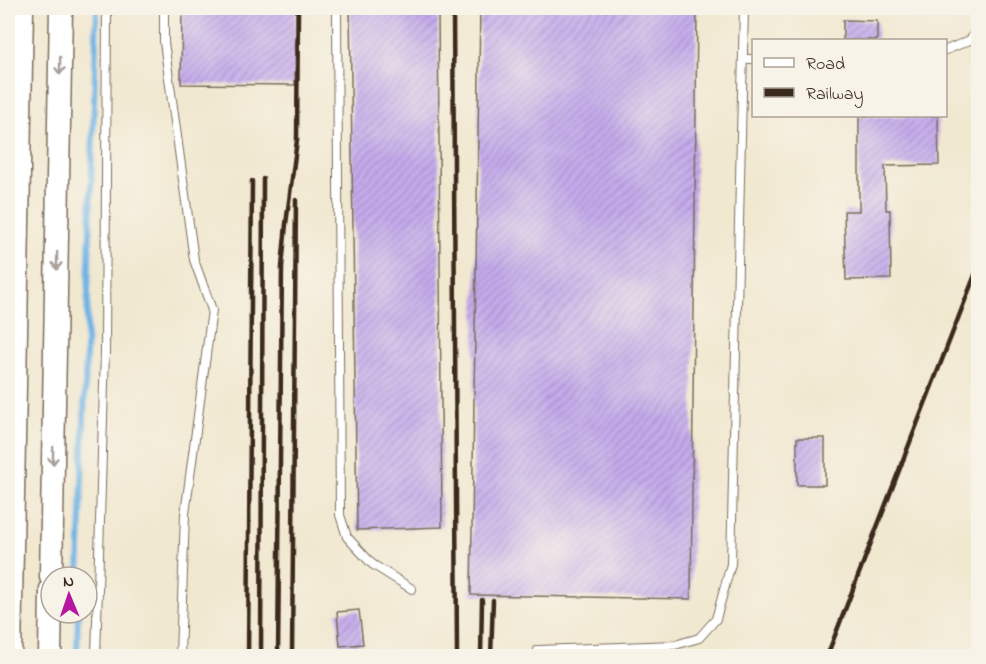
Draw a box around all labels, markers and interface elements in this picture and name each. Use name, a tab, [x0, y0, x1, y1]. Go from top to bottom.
legend	[752, 39, 947, 117]
text: Road	[806, 52, 845, 78]
one-way arrow	[54, 55, 66, 75]
text: Railway	[806, 82, 863, 108]
one-way arrow	[51, 250, 62, 270]
one-way arrow	[47, 445, 59, 465]
north arrow	[39, 565, 99, 625]
text: N	[63, 570, 75, 594]

